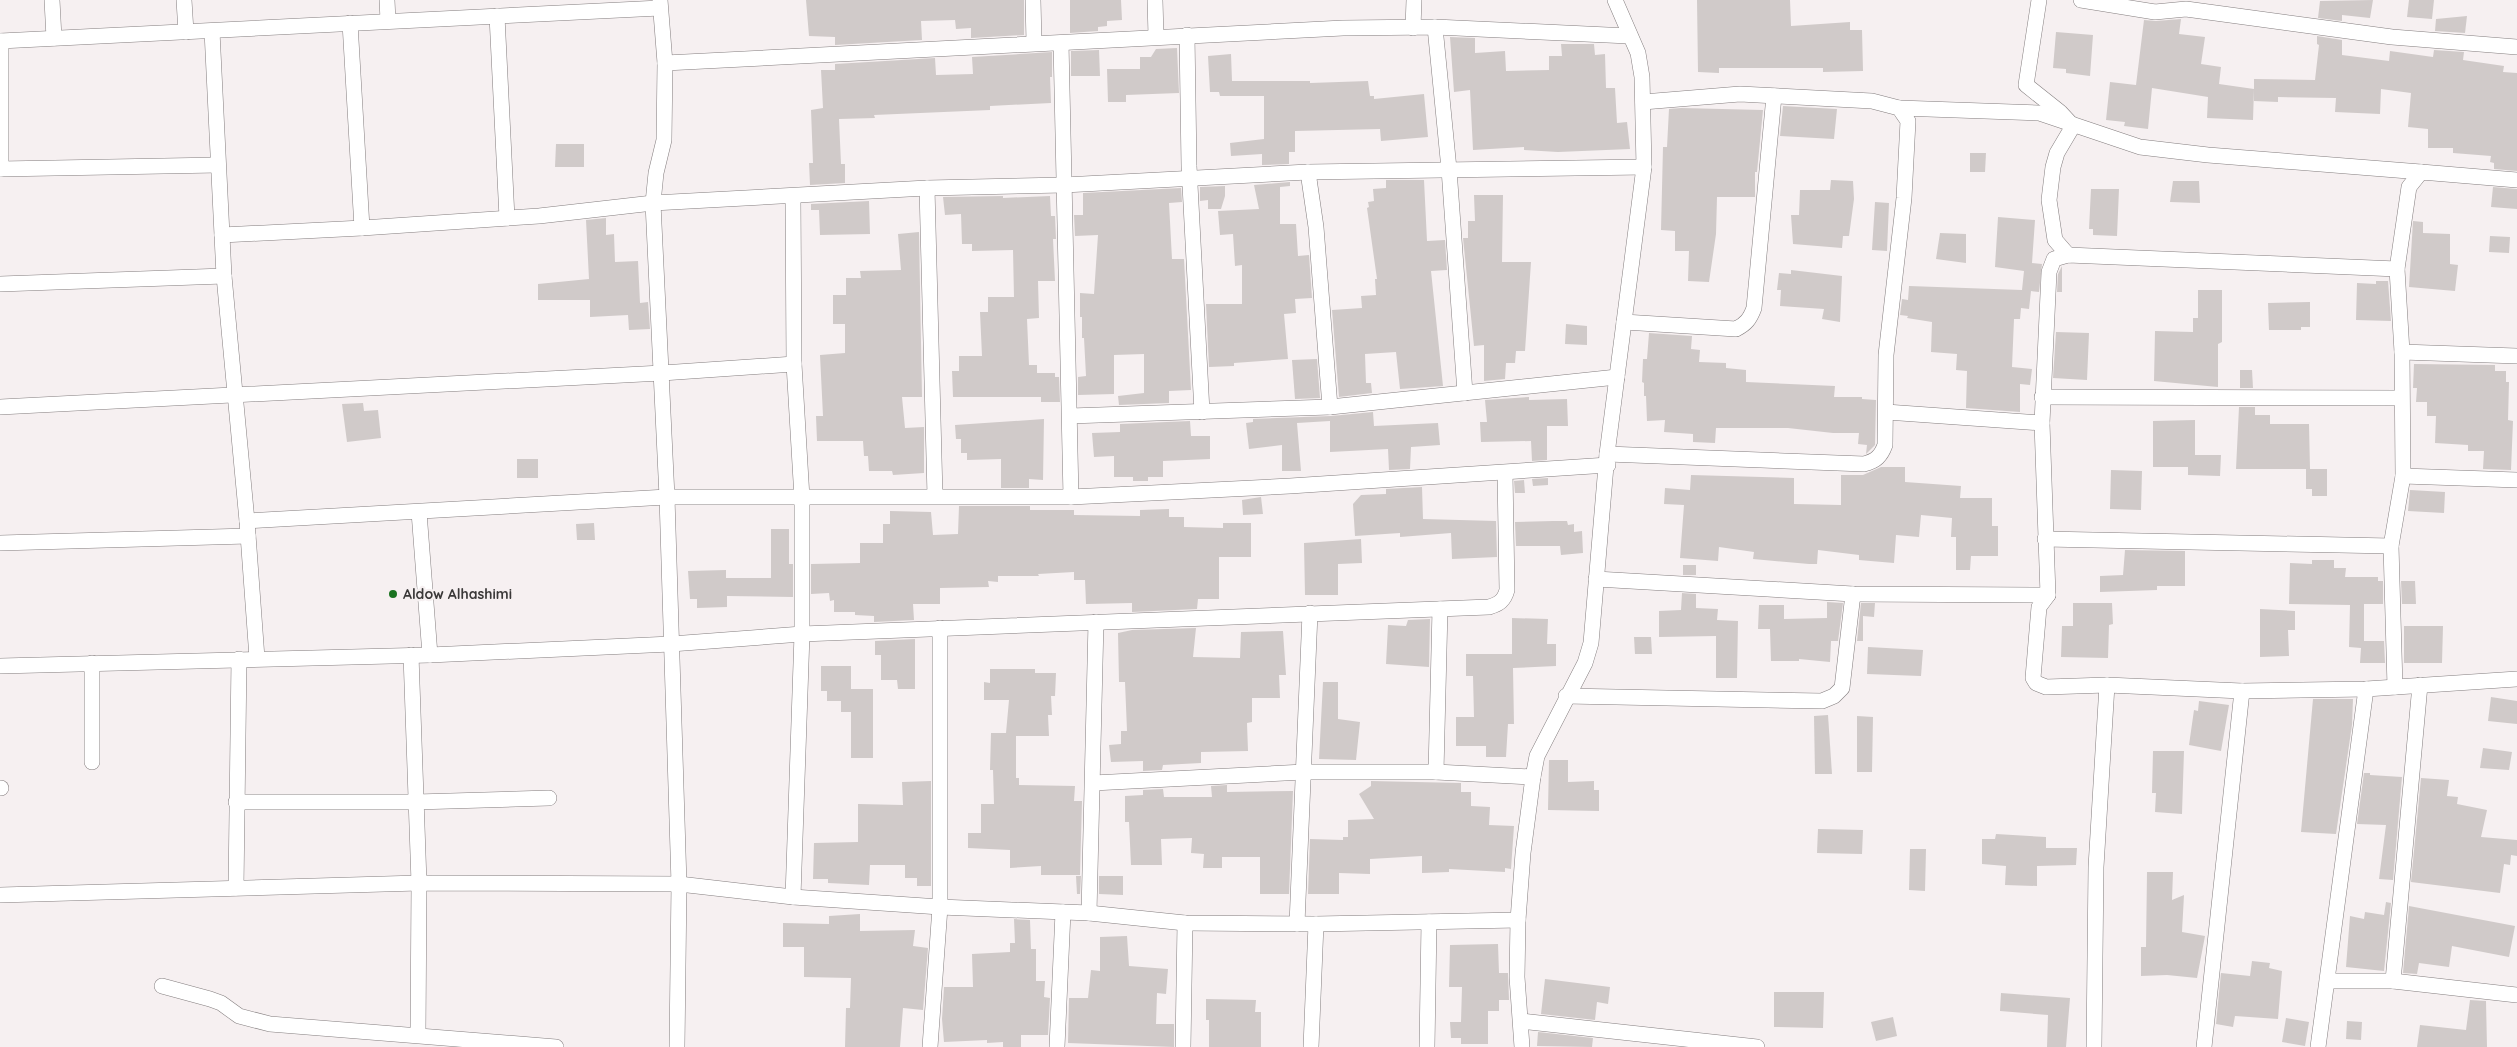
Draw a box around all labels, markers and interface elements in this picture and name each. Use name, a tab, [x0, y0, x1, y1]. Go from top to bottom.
place label: Aldow Alhashimi	[403, 585, 512, 603]
marker: Aldow Alhashimi	[387, 588, 399, 600]

